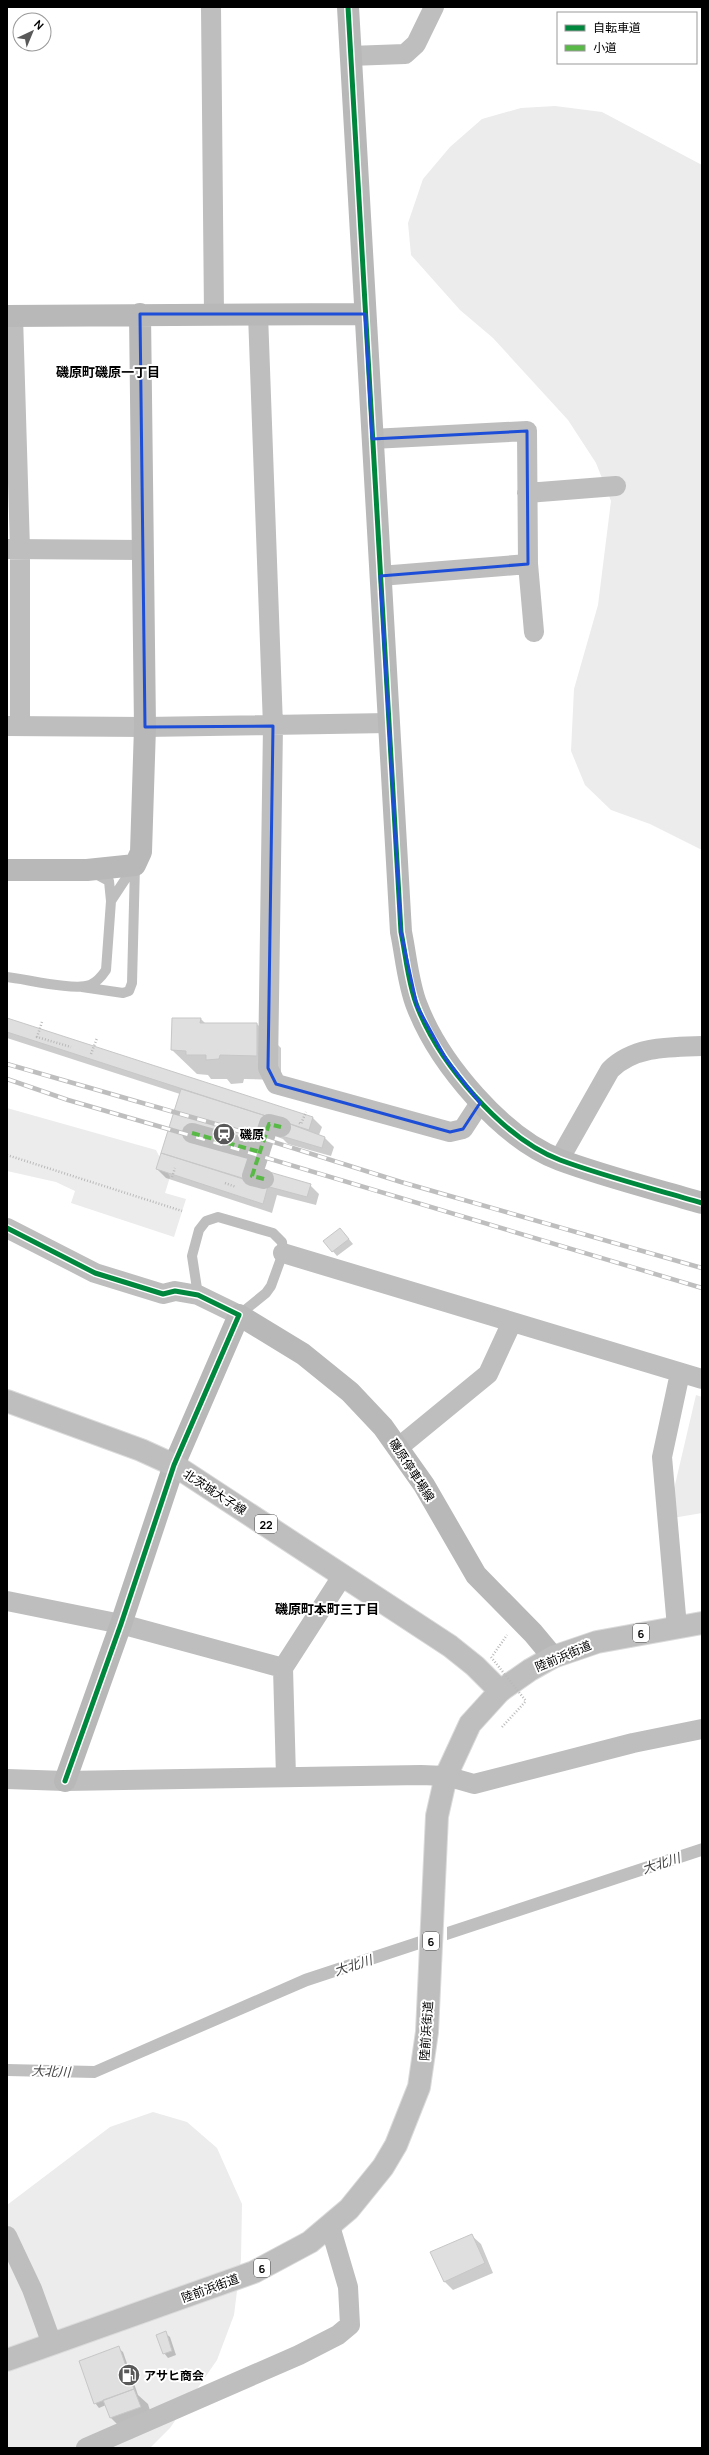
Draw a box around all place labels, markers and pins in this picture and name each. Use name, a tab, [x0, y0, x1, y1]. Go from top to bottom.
station icon: 磯原	[211, 1121, 237, 1147]
place label: 磯原	[239, 1126, 264, 1143]
fuel station icon: アサヒ商会	[116, 2362, 142, 2388]
place label: アサヒ商会	[144, 2367, 204, 2384]

